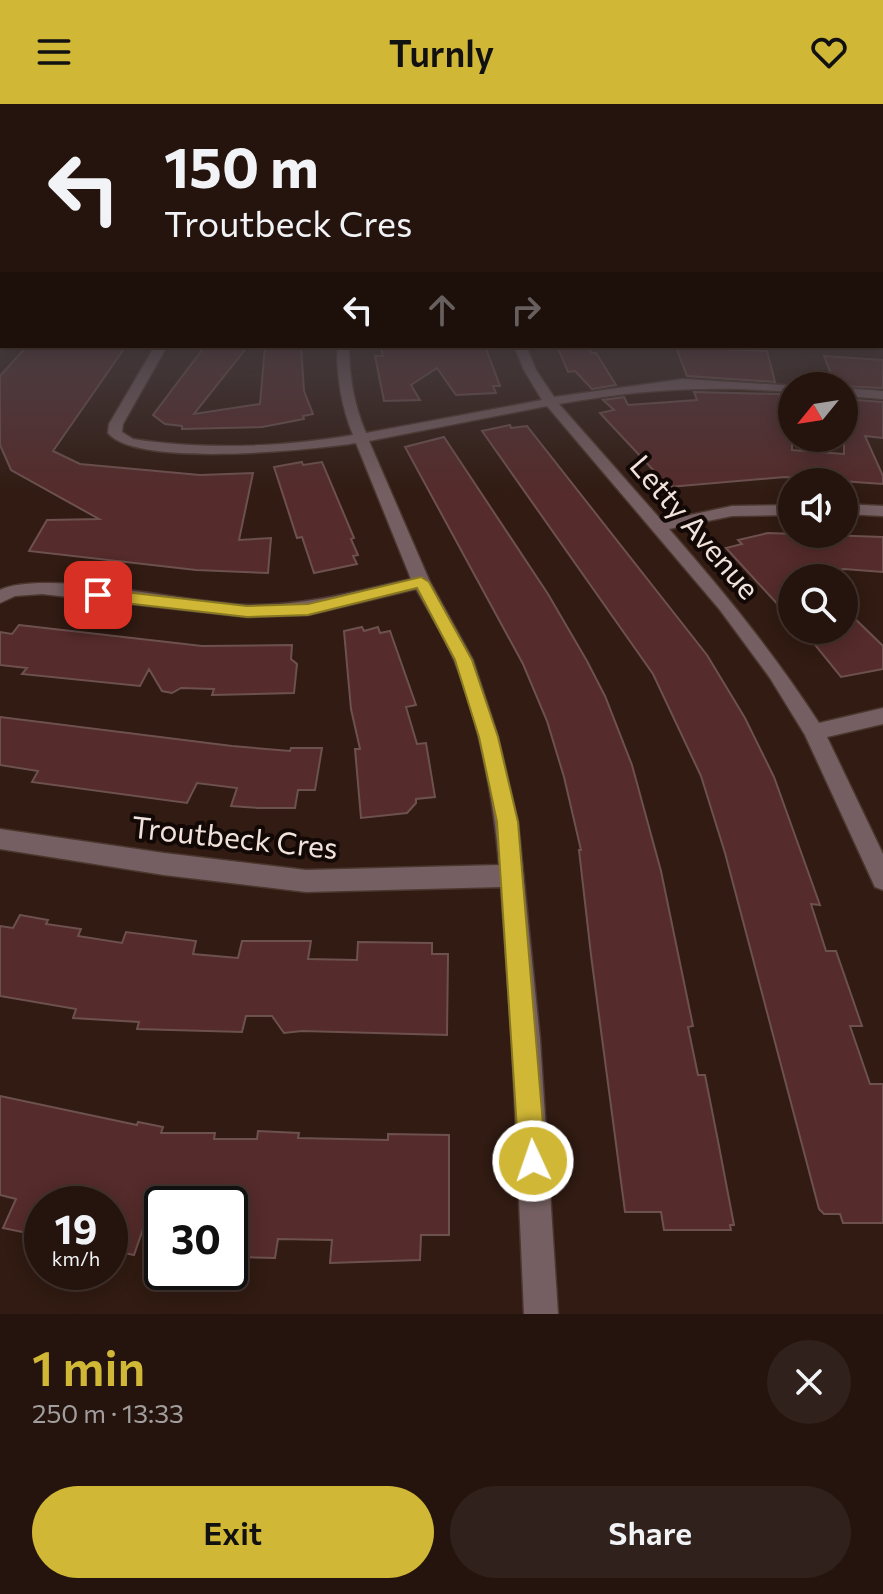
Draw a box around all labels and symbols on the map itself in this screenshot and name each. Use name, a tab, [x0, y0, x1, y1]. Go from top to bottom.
north arrow	[778, 372, 858, 452]
street label: Letty Avenue	[623, 446, 769, 606]
pin	[64, 561, 132, 629]
street label: Troutbeck Cres	[130, 807, 340, 865]
position arrow	[491, 1119, 575, 1203]
speed limit sign: 30	[144, 1186, 248, 1290]

